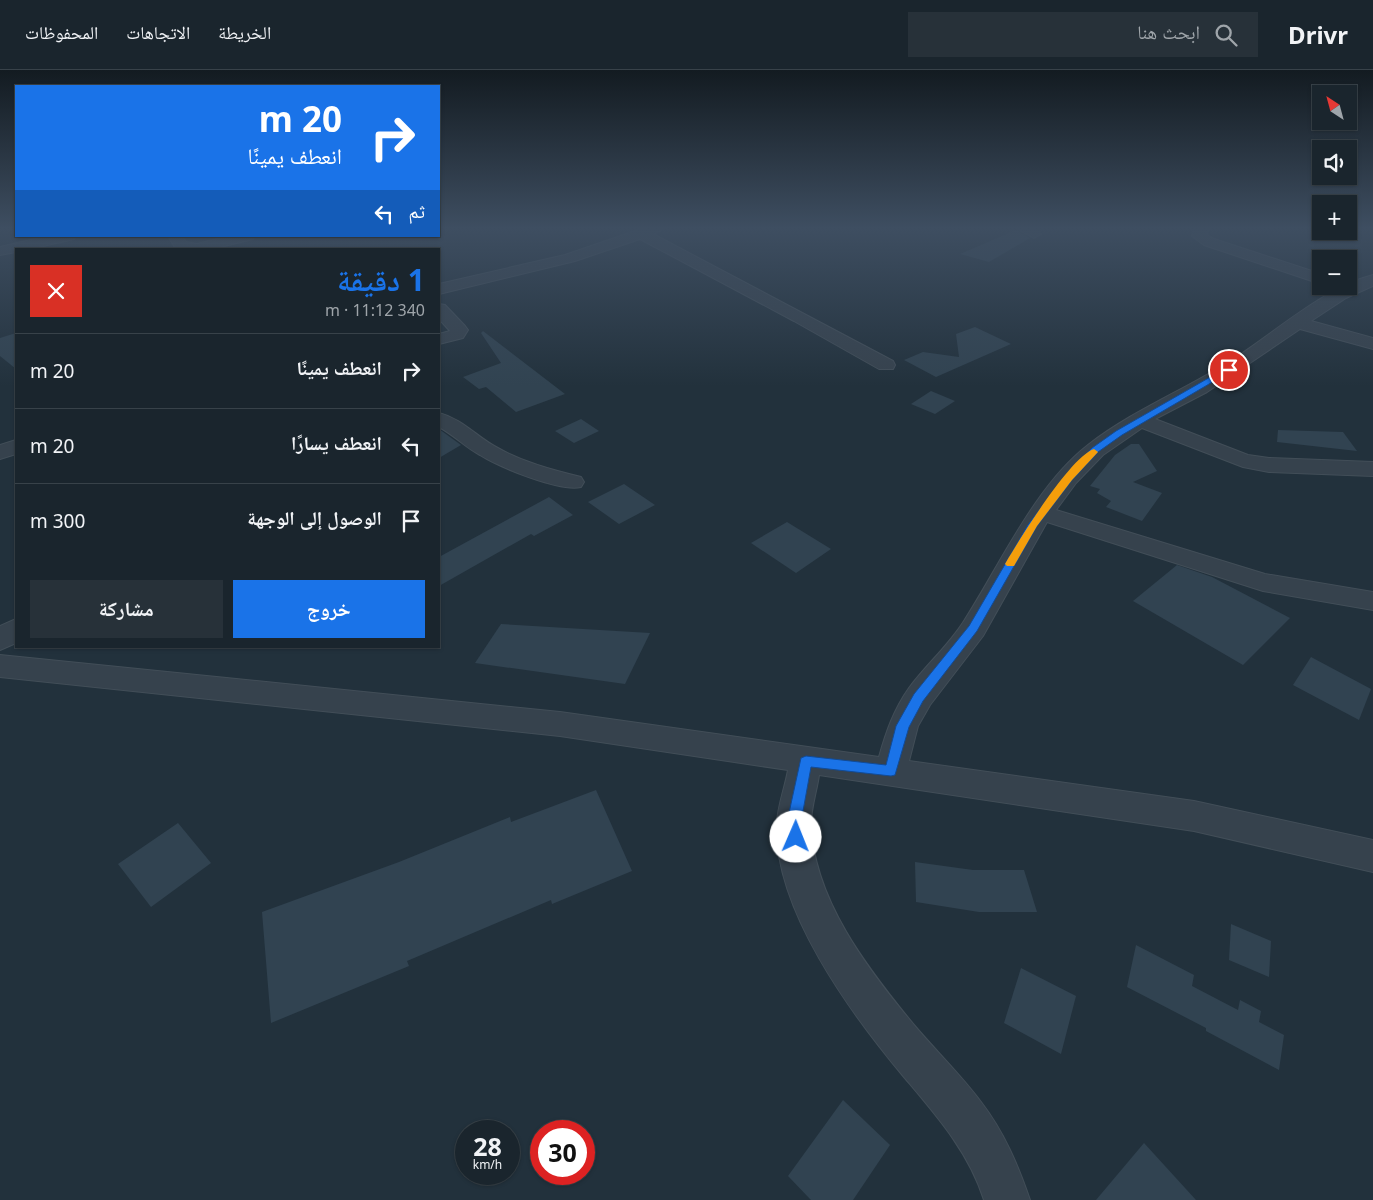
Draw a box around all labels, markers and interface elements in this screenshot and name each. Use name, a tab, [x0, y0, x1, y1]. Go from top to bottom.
search box	[908, 12, 1258, 57]
text: Drivr	[1288, 18, 1348, 51]
text: ابحث هنا	[1137, 19, 1200, 45]
text: المحفوظات	[25, 20, 98, 44]
text: الاتجاهات	[126, 20, 190, 44]
text: الخريطة	[218, 20, 271, 44]
icon: search	[1212, 21, 1240, 49]
north arrow	[1312, 85, 1358, 130]
map controls	[1312, 85, 1357, 295]
text: 20 m	[259, 95, 342, 142]
icon: right	[360, 105, 425, 170]
text: انعطف يمينًا	[248, 140, 342, 170]
button: sound	[1312, 140, 1357, 185]
button: +	[1312, 195, 1357, 240]
text: ثم	[408, 198, 425, 224]
icon: left	[370, 200, 398, 228]
button: −	[1312, 250, 1357, 295]
text: 1 دقيقة	[337, 259, 425, 300]
button: close	[30, 265, 82, 317]
text: 340 m · 11:12	[325, 299, 425, 321]
pin	[1208, 349, 1250, 391]
text: انعطف يمينًا	[296, 355, 382, 381]
icon: arrive	[1215, 356, 1243, 384]
icon: right	[397, 357, 425, 385]
text: 20 m	[30, 358, 74, 384]
text: انعطف يسارًا	[291, 430, 382, 456]
icon: left	[397, 432, 425, 460]
text: 20 m	[30, 433, 74, 459]
text: الوصول إلى الوجهة	[247, 505, 382, 531]
icon: arrive	[397, 507, 425, 535]
text: 300 m	[30, 508, 85, 534]
button: مشاركة	[30, 580, 223, 638]
button: خروج	[233, 580, 425, 638]
position arrow	[769, 810, 821, 862]
speed limit sign: 30	[530, 1120, 595, 1185]
text: 28	[473, 1129, 502, 1163]
text: km/h	[473, 1156, 502, 1173]

